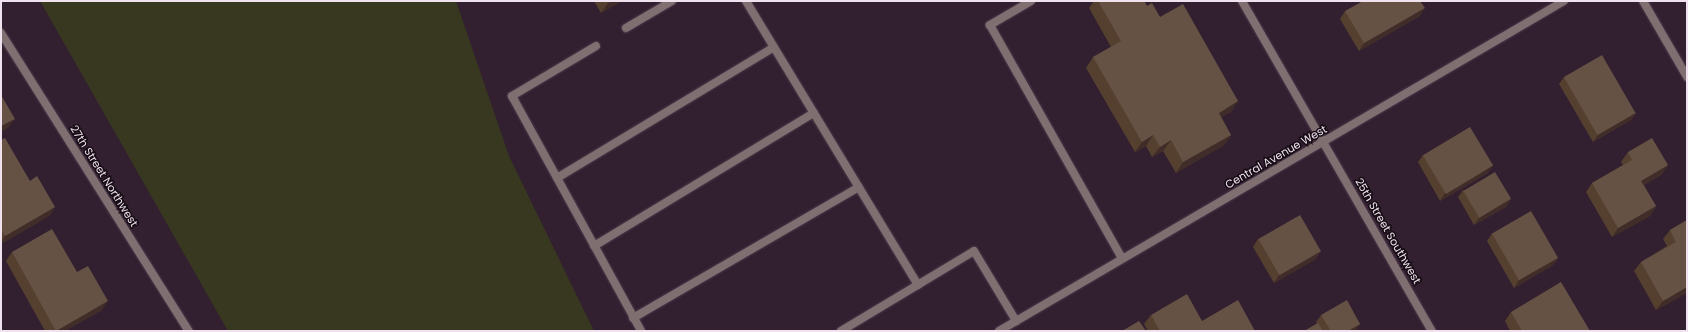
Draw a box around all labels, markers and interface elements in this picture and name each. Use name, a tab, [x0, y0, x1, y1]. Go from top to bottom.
street label: 27th Street Northwest	[67, 123, 141, 229]
street label: Central Avenue West	[1223, 123, 1329, 191]
street label: 25th Street Southwest	[1352, 176, 1424, 286]

